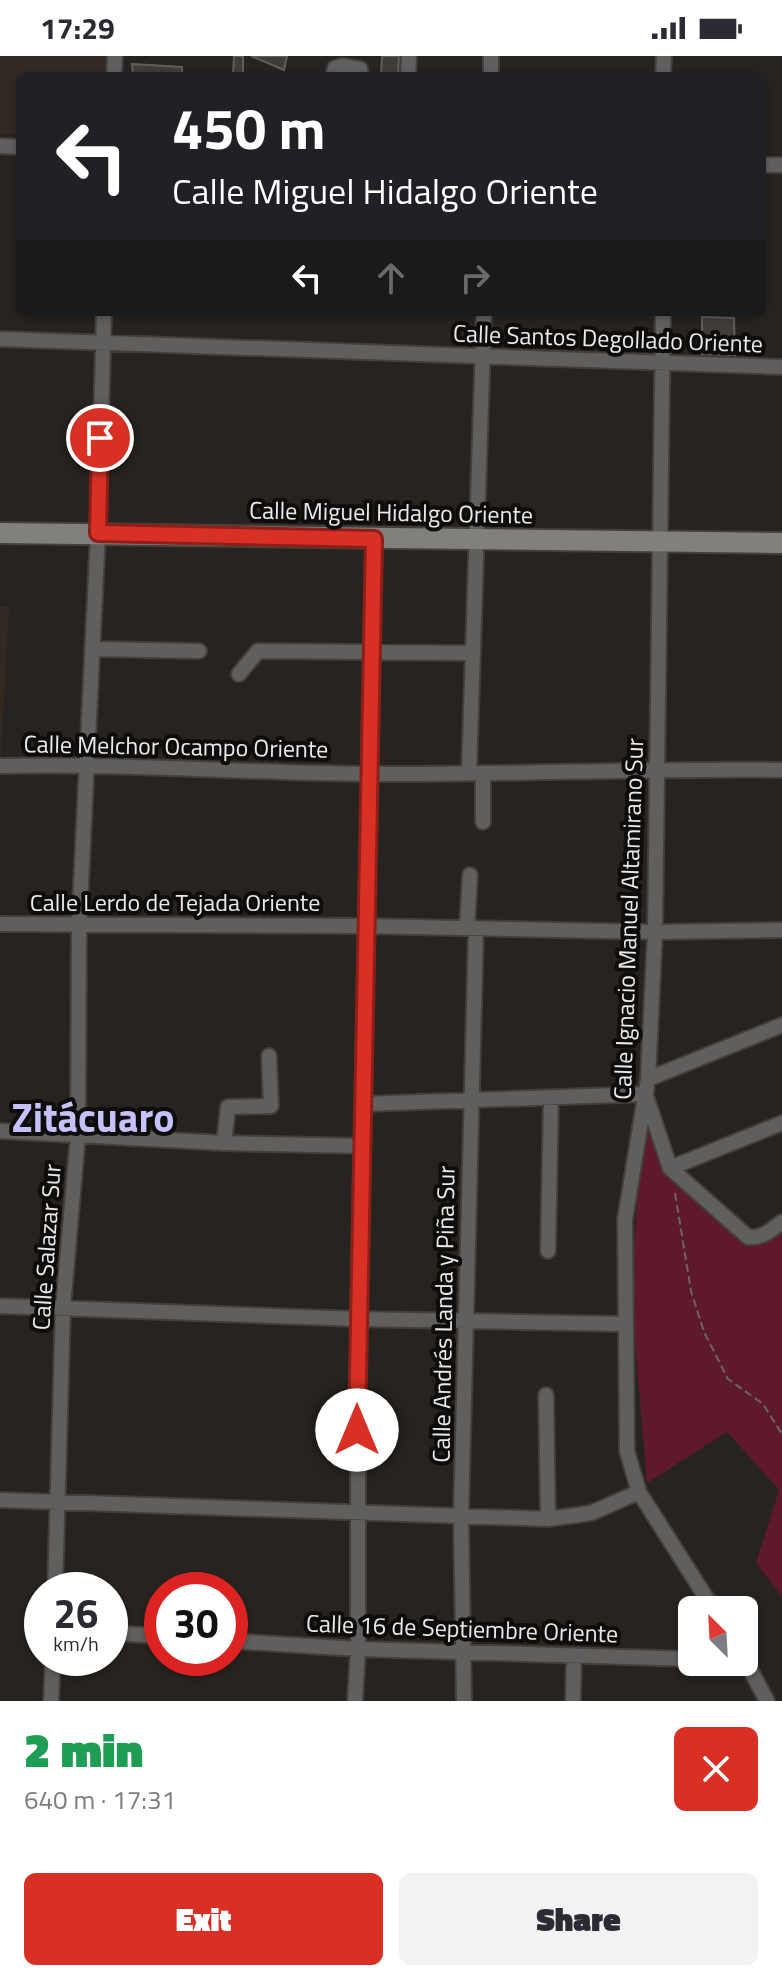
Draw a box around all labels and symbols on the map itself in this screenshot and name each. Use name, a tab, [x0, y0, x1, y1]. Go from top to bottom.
street label: Calle Santos Degollado Oriente	[452, 315, 764, 361]
pin	[66, 404, 134, 472]
street label: Calle Miguel Hidalgo Oriente	[249, 492, 533, 532]
street label: Calle Melchor Ocampo Oriente	[23, 725, 329, 767]
street label: Calle Ignacio Manuel Altamirano Sur	[604, 738, 652, 1100]
street label: Calle Lerdo de Tejada Oriente	[30, 884, 320, 920]
district label: Zitácuaro	[11, 1087, 175, 1148]
street label: Calle Salazar Sur	[22, 1162, 70, 1331]
street label: Calle Andrés Landa y Piña Sur	[422, 1165, 464, 1463]
position arrow	[315, 1388, 399, 1472]
speed limit sign: 30	[144, 1572, 248, 1676]
north arrow	[678, 1596, 758, 1676]
street label: Calle 16 de Septiembre Oriente	[305, 1605, 619, 1651]

